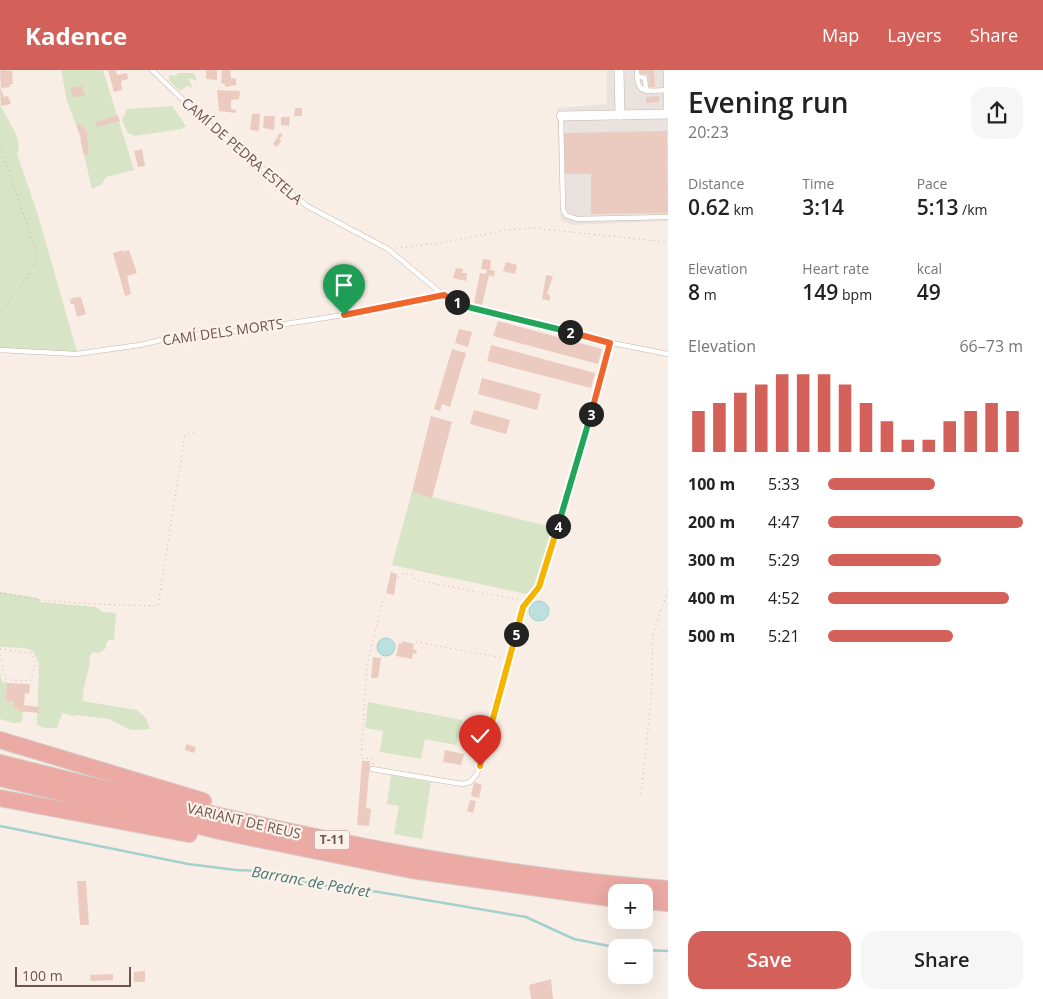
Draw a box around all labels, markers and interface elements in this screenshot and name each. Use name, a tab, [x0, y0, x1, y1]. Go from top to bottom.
text: Kadence	[25, 19, 127, 52]
text: Map	[822, 23, 859, 47]
text: Layers	[887, 23, 942, 47]
text: Share	[970, 23, 1018, 47]
text: Evening run	[688, 83, 849, 121]
button: share	[971, 87, 1023, 139]
street label: CAMÍ DE PEDRA ESTELA	[178, 93, 307, 208]
text: 20:23	[688, 121, 729, 143]
text: Distance	[688, 174, 744, 193]
text: Time	[802, 174, 834, 193]
text: Pace	[917, 174, 947, 193]
text: 0.62	[688, 193, 730, 221]
text: 3:14	[802, 193, 844, 221]
text: 5:13	[917, 193, 958, 221]
text: km	[730, 200, 754, 219]
text: /km	[958, 200, 988, 219]
text: Elevation	[688, 259, 747, 278]
text: Heart rate	[802, 259, 869, 278]
text: kcal	[917, 259, 942, 278]
pin	[323, 264, 365, 315]
icon: arrive	[330, 271, 358, 299]
text: 8	[688, 278, 700, 306]
text: 149	[802, 278, 838, 306]
text: 49	[917, 278, 941, 306]
text: m	[700, 285, 717, 304]
text: bpm	[838, 285, 872, 304]
pin: 1	[444, 290, 470, 314]
text: 1	[453, 293, 462, 312]
street label: CAMÍ DELS MORTS	[161, 314, 285, 349]
pin: 2	[558, 320, 582, 344]
text: 2	[566, 323, 575, 342]
text: Elevation	[688, 335, 756, 357]
text: 66–73 m	[959, 335, 1023, 357]
pin: 3	[578, 402, 604, 426]
text: 3	[587, 405, 596, 424]
text: 100 m	[688, 473, 735, 495]
text: 5:33	[768, 473, 800, 495]
text: 200 m	[688, 511, 735, 533]
text: 4:47	[768, 511, 800, 533]
pin: 4	[546, 514, 570, 538]
text: 4	[554, 517, 563, 536]
text: 300 m	[688, 549, 735, 571]
text: 5:29	[768, 549, 800, 571]
text: 400 m	[688, 587, 735, 609]
text: 4:52	[768, 587, 800, 609]
pin: 5	[504, 622, 528, 646]
text: 5	[512, 625, 521, 644]
text: 500 m	[688, 625, 735, 647]
text: 5:21	[768, 625, 800, 647]
pin	[459, 715, 501, 766]
icon: check	[466, 722, 494, 750]
street label: VARIANT DE REUS	[185, 798, 303, 843]
road number: T-11	[314, 830, 350, 850]
water label: Barranc de Pedret	[250, 861, 373, 901]
map controls	[608, 884, 653, 984]
button: +	[608, 884, 653, 929]
button: Save	[688, 931, 851, 989]
button: Share	[861, 931, 1023, 989]
button: −	[608, 939, 653, 984]
scale bar	[15, 964, 131, 987]
text: 100 m	[22, 966, 63, 985]

